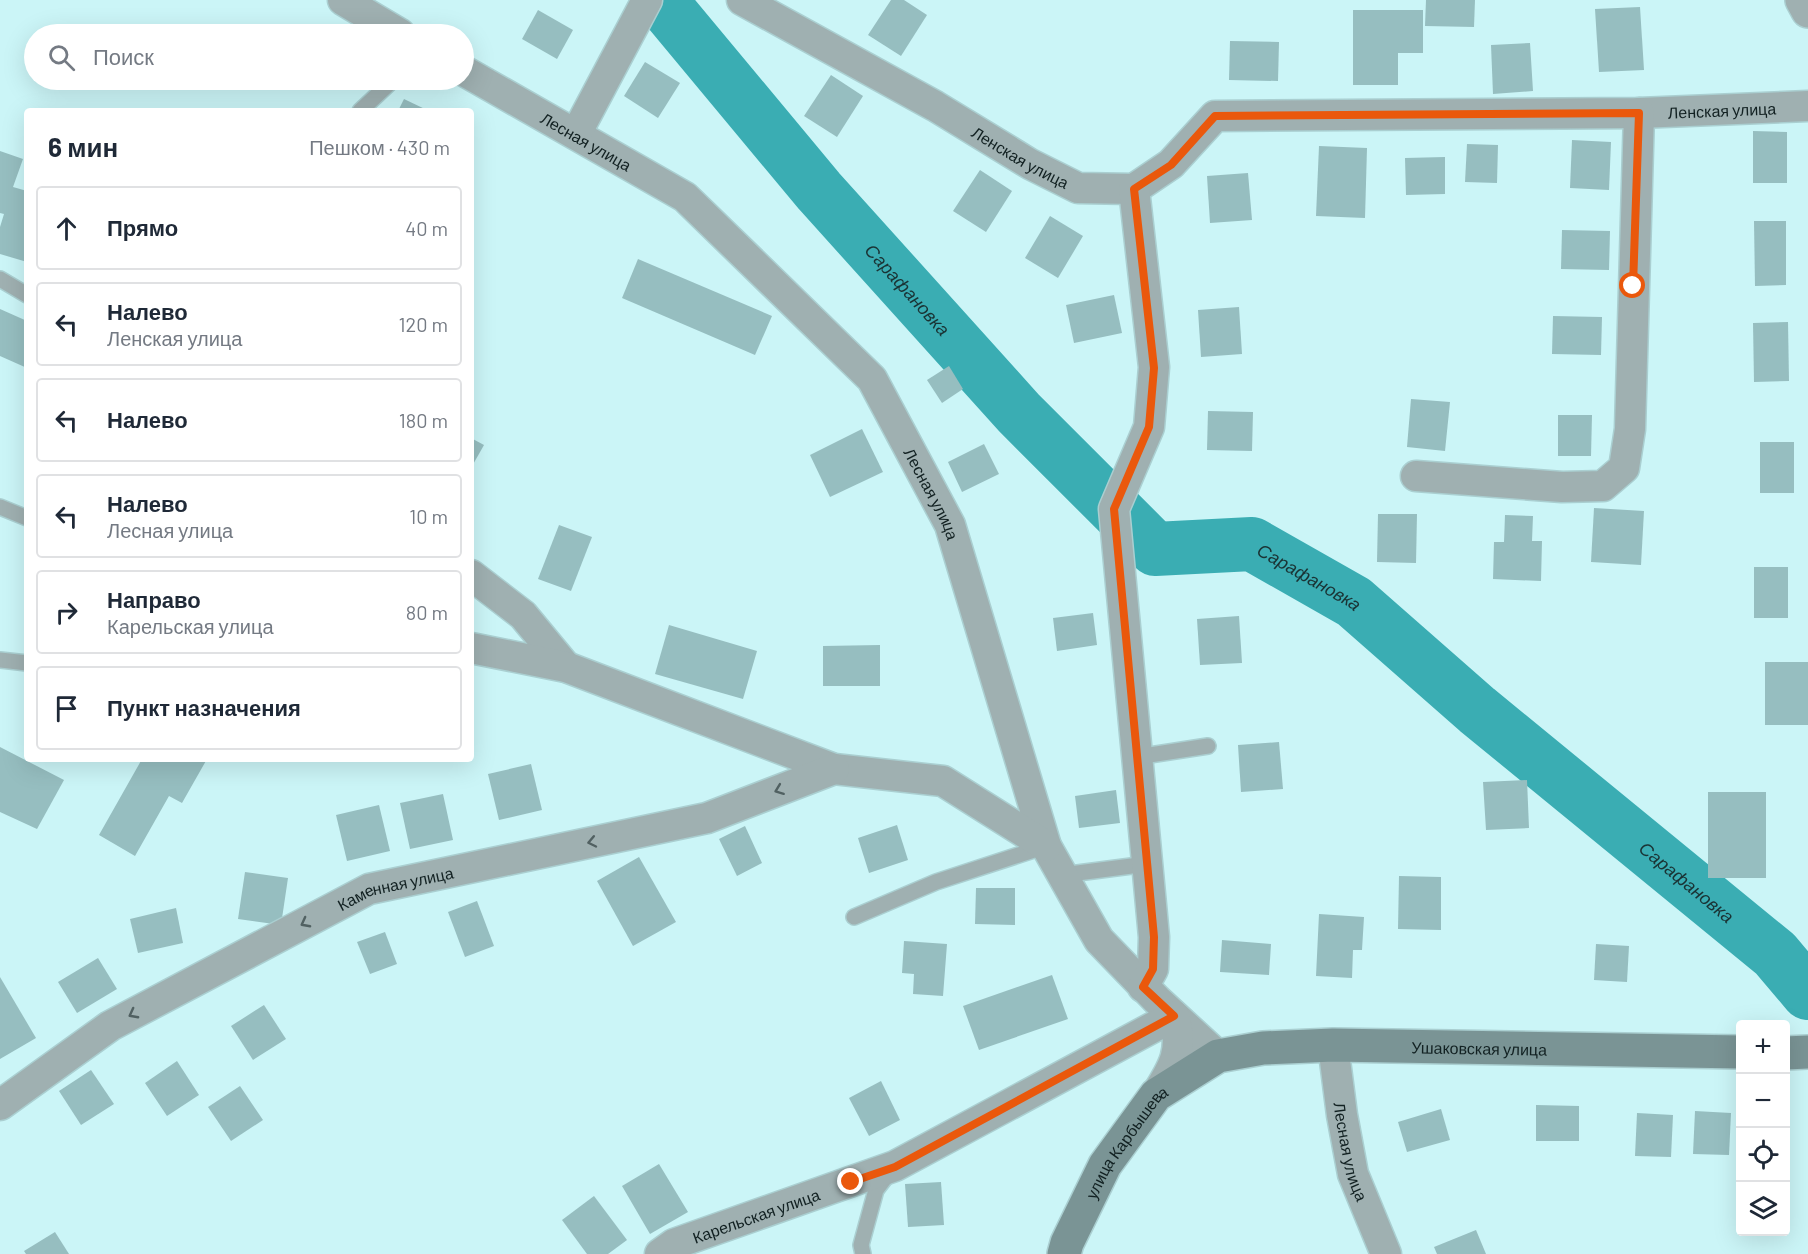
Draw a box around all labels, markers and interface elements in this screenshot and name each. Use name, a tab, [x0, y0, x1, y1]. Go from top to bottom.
search box	[24, 24, 474, 90]
icon: search	[45, 41, 78, 74]
text: Поиск	[93, 43, 154, 69]
street label: Ленская улица	[1667, 98, 1777, 121]
street label: Лесная улица	[538, 108, 635, 174]
street label: Ленская улица	[969, 122, 1073, 192]
text: 6 мин	[48, 131, 118, 162]
text: Пешком · 430 m	[309, 135, 450, 159]
icon: ahead	[50, 212, 83, 245]
text: Прямо	[107, 214, 178, 240]
text: 40 m	[405, 216, 448, 240]
water label: Сарафановка	[861, 239, 955, 340]
route start	[1619, 272, 1645, 298]
text: Налево	[107, 298, 188, 324]
icon: left	[50, 308, 83, 341]
text: 120 m	[398, 312, 448, 336]
text: Ленская улица	[107, 326, 242, 350]
icon: left	[50, 404, 83, 437]
text: Налево	[107, 406, 188, 432]
text: 180 m	[399, 408, 448, 432]
street label: Лесная улица	[901, 444, 963, 542]
text: Налево	[107, 490, 188, 516]
icon: left	[50, 500, 83, 533]
text: 10 m	[409, 504, 448, 528]
text: Лесная улица	[107, 518, 233, 542]
water label: Сарафановка	[1254, 538, 1366, 615]
text: Направо	[107, 586, 201, 612]
icon: right	[50, 596, 83, 629]
text: 80 m	[406, 600, 448, 624]
text: Карельская улица	[107, 614, 274, 638]
icon: arrive	[50, 692, 83, 725]
text: Пункт назначения	[107, 694, 301, 720]
one-way arrow	[774, 783, 785, 795]
one-way arrow	[587, 835, 597, 848]
water label: Сарафановка	[1635, 837, 1739, 927]
street label: Каменная улица	[334, 862, 455, 914]
one-way arrow	[301, 916, 311, 927]
one-way arrow	[128, 1007, 139, 1018]
map controls	[1736, 1020, 1790, 1236]
button: +	[1736, 1020, 1790, 1074]
street label: Ушаковская улица	[1411, 1037, 1547, 1058]
button: −	[1736, 1074, 1790, 1128]
street label: улица Карбышева	[1081, 1081, 1171, 1202]
street label: Лесная улица	[1331, 1101, 1372, 1204]
button: locate	[1736, 1128, 1790, 1182]
route end	[837, 1168, 863, 1194]
button: layers	[1736, 1182, 1790, 1236]
street label: Карельская улица	[690, 1184, 822, 1246]

